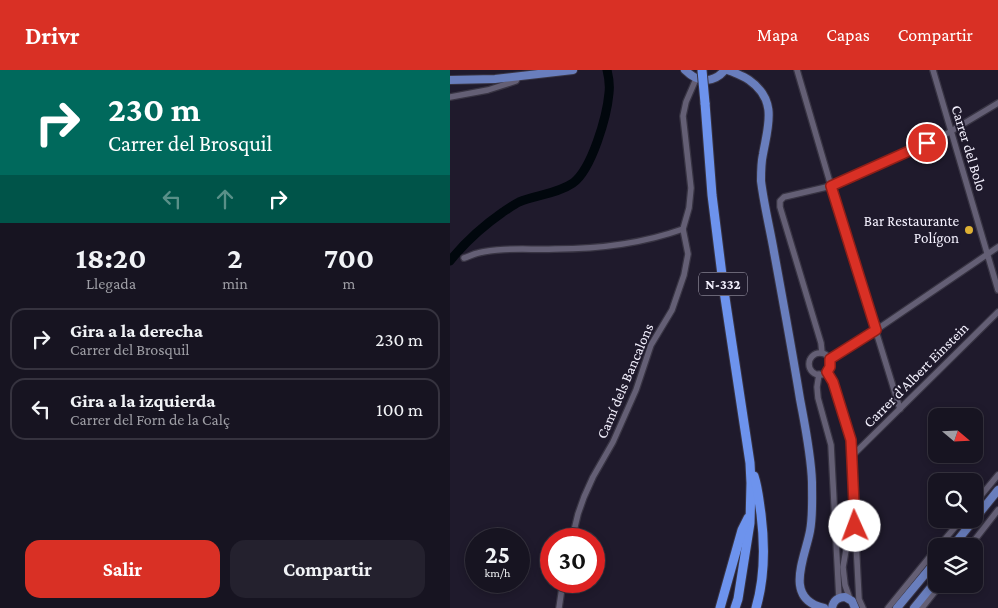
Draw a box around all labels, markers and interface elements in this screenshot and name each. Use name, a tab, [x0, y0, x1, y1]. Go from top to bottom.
text: Drivr	[25, 22, 80, 49]
text: Mapa	[757, 25, 798, 45]
text: Capas	[826, 25, 870, 45]
text: Compartir	[898, 25, 973, 45]
icon: right	[25, 90, 90, 155]
text: 230 m	[108, 90, 201, 129]
street label: Carrer del Bolo	[948, 103, 990, 193]
pin	[906, 122, 948, 164]
icon: arrive	[913, 129, 941, 157]
text: Carrer del Brosquil	[108, 131, 272, 156]
icon: left	[158, 185, 186, 213]
icon: ahead	[211, 185, 239, 213]
icon: right	[264, 185, 292, 213]
place label: Bar Restaurante Polígon	[864, 213, 959, 247]
marker: Bar Restaurante Polígon	[963, 224, 975, 236]
text: 18:20	[76, 241, 146, 274]
text: 2	[227, 241, 243, 274]
text: 700	[324, 241, 374, 274]
road number: N-332	[699, 272, 747, 295]
text: Llegada	[86, 275, 136, 292]
text: min	[222, 275, 248, 292]
text: m	[342, 275, 355, 292]
street label: Carrer d'Albert Einstein	[860, 319, 972, 431]
text: Gira a la derecha	[70, 320, 203, 341]
street label: Camí dels Bancalons	[594, 321, 657, 441]
icon: right	[27, 325, 55, 353]
text: 230 m	[375, 329, 423, 350]
text: Carrer del Brosquil	[70, 341, 190, 358]
text: Gira a la izquierda	[70, 390, 216, 411]
icon: left	[27, 395, 55, 423]
text: 100 m	[376, 399, 423, 420]
north arrow	[928, 408, 982, 462]
map controls	[928, 408, 983, 593]
text: Carrer del Forn de la Calç	[70, 411, 230, 428]
button: search	[928, 473, 983, 528]
position arrow	[828, 499, 880, 551]
speed limit sign: 30	[540, 528, 605, 593]
button: layers	[928, 538, 983, 593]
button: Salir	[25, 540, 220, 598]
button: Compartir	[230, 540, 425, 598]
text: 25	[485, 541, 510, 568]
text: km/h	[485, 566, 510, 580]

